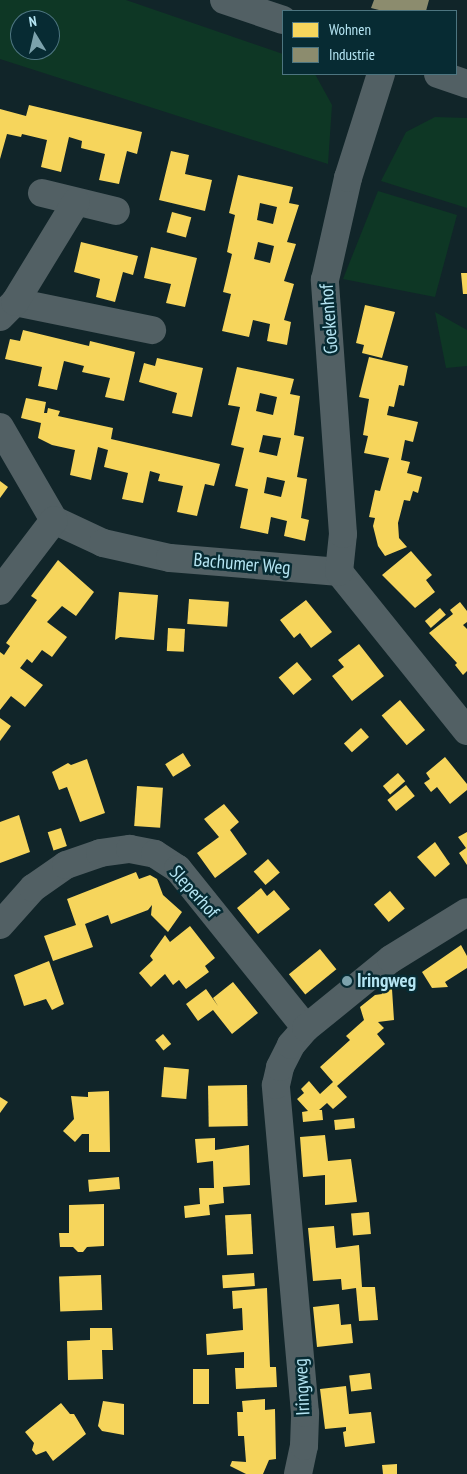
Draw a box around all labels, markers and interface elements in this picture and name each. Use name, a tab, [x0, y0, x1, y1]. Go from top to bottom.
north arrow	[10, 10, 60, 60]
legend	[282, 10, 457, 75]
text: N	[28, 12, 38, 31]
text: Wohnen	[329, 20, 371, 39]
text: Industrie	[329, 45, 375, 64]
street label: Goekenhof	[315, 283, 343, 355]
street label: Bachumer Weg	[193, 548, 291, 580]
street label: Sleperhof	[164, 861, 224, 923]
place label: Iringweg	[357, 970, 416, 992]
marker: Iringweg	[341, 975, 353, 987]
street label: Iringweg	[289, 1358, 315, 1416]

